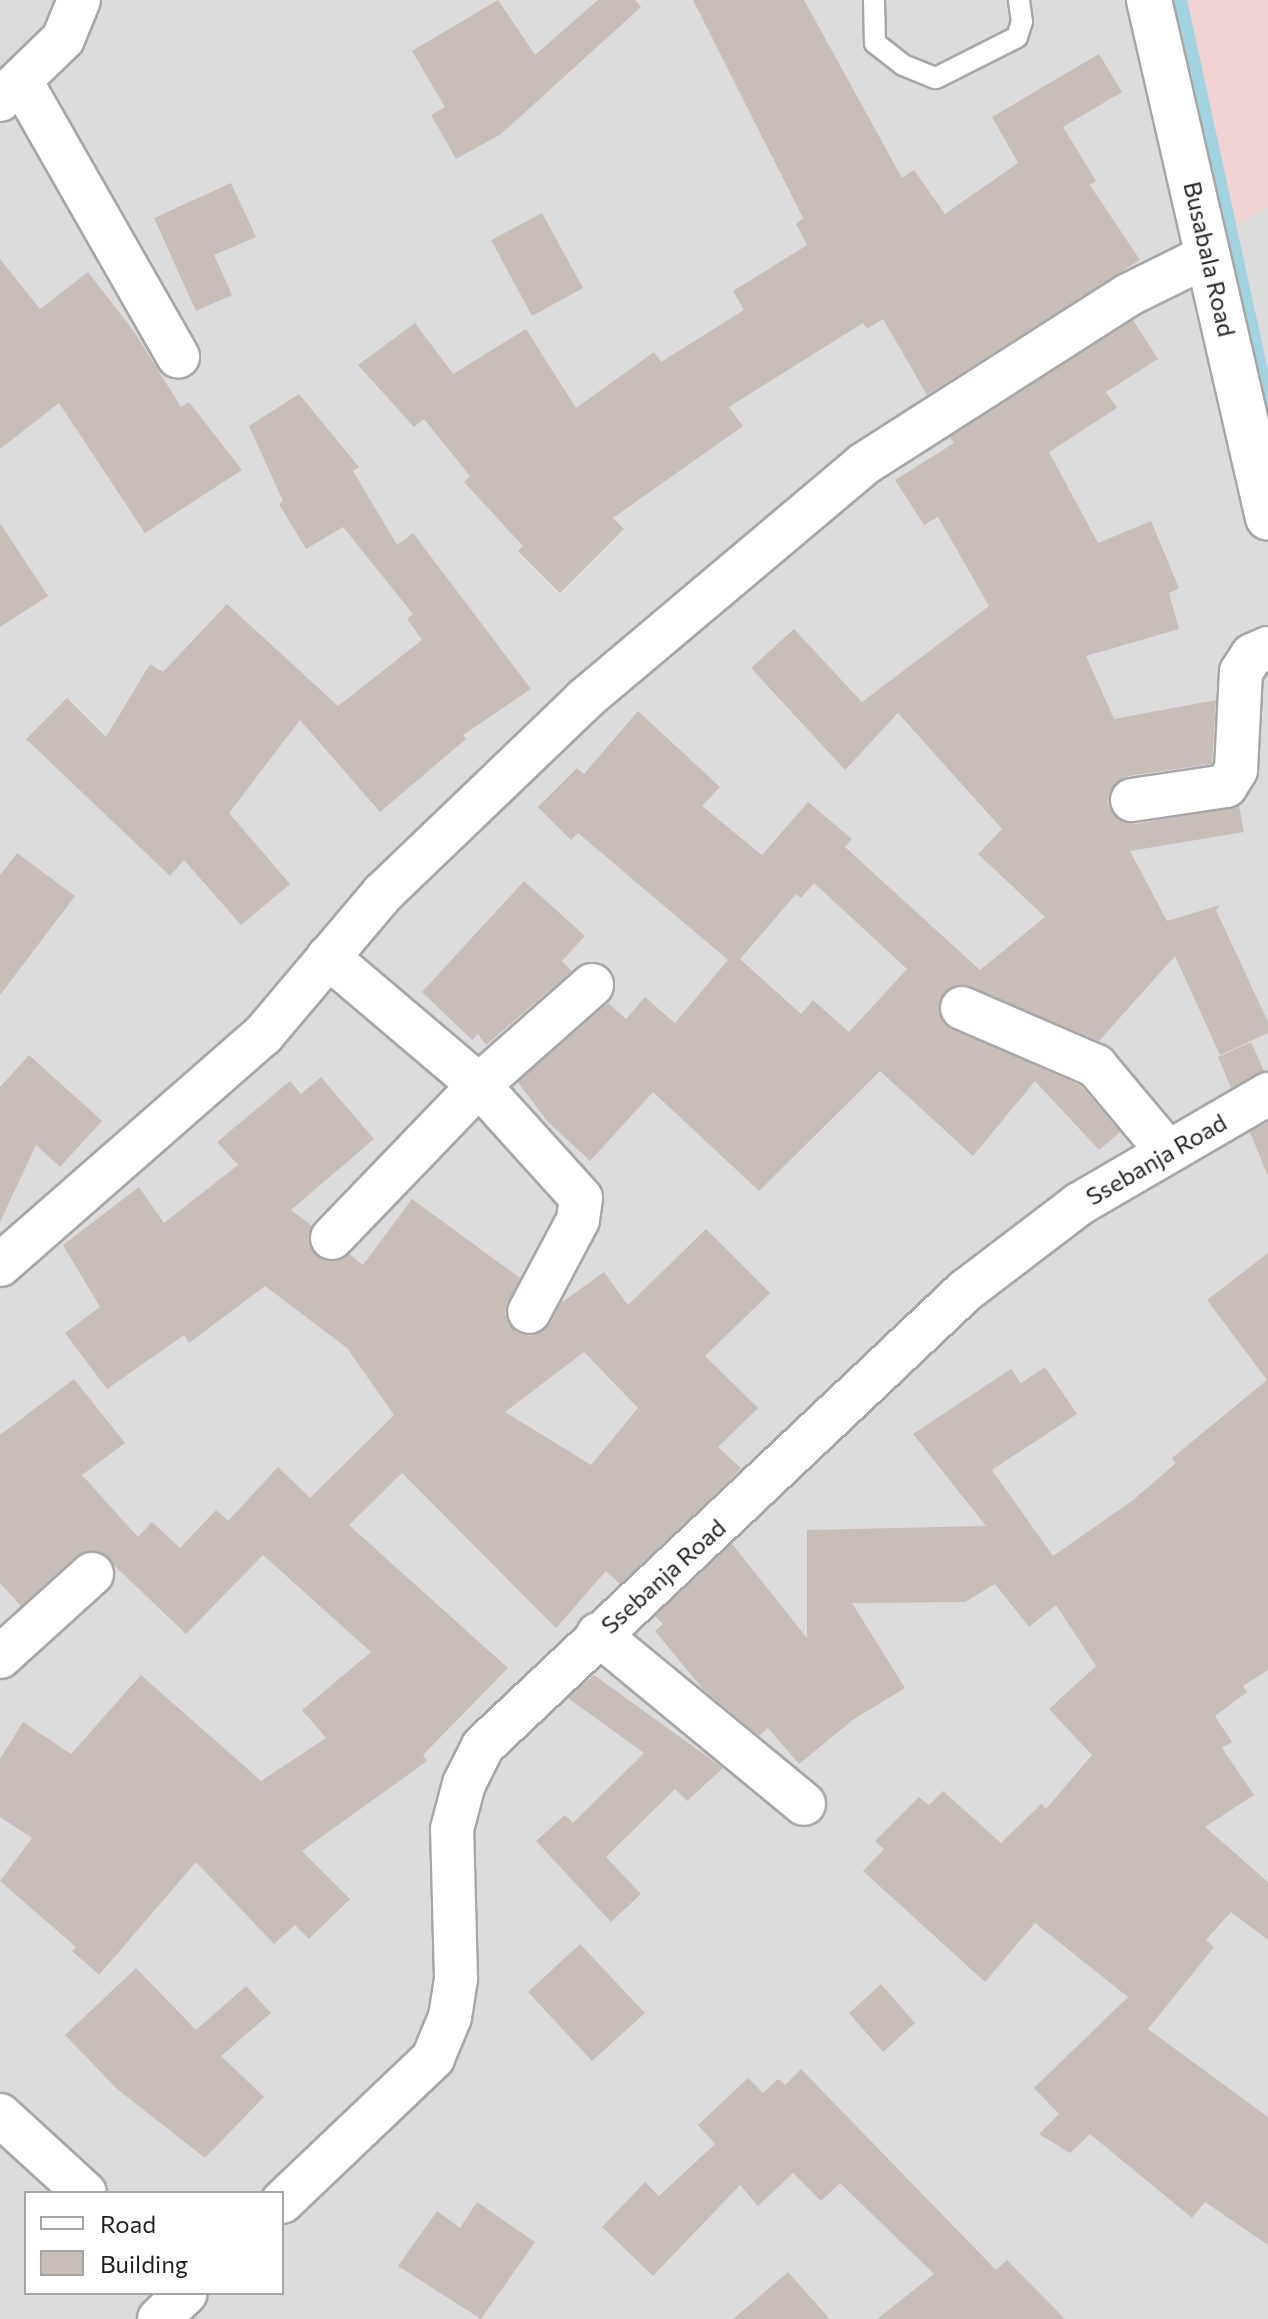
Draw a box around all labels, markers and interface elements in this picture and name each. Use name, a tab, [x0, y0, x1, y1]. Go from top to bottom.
street label: Busabala Road	[1178, 179, 1242, 339]
street label: Ssebanja Road	[1081, 1107, 1231, 1211]
street label: Ssebanja Road	[595, 1513, 731, 1639]
legend	[24, 2191, 284, 2295]
text: Road	[100, 2209, 156, 2238]
text: Building	[100, 2249, 188, 2278]

